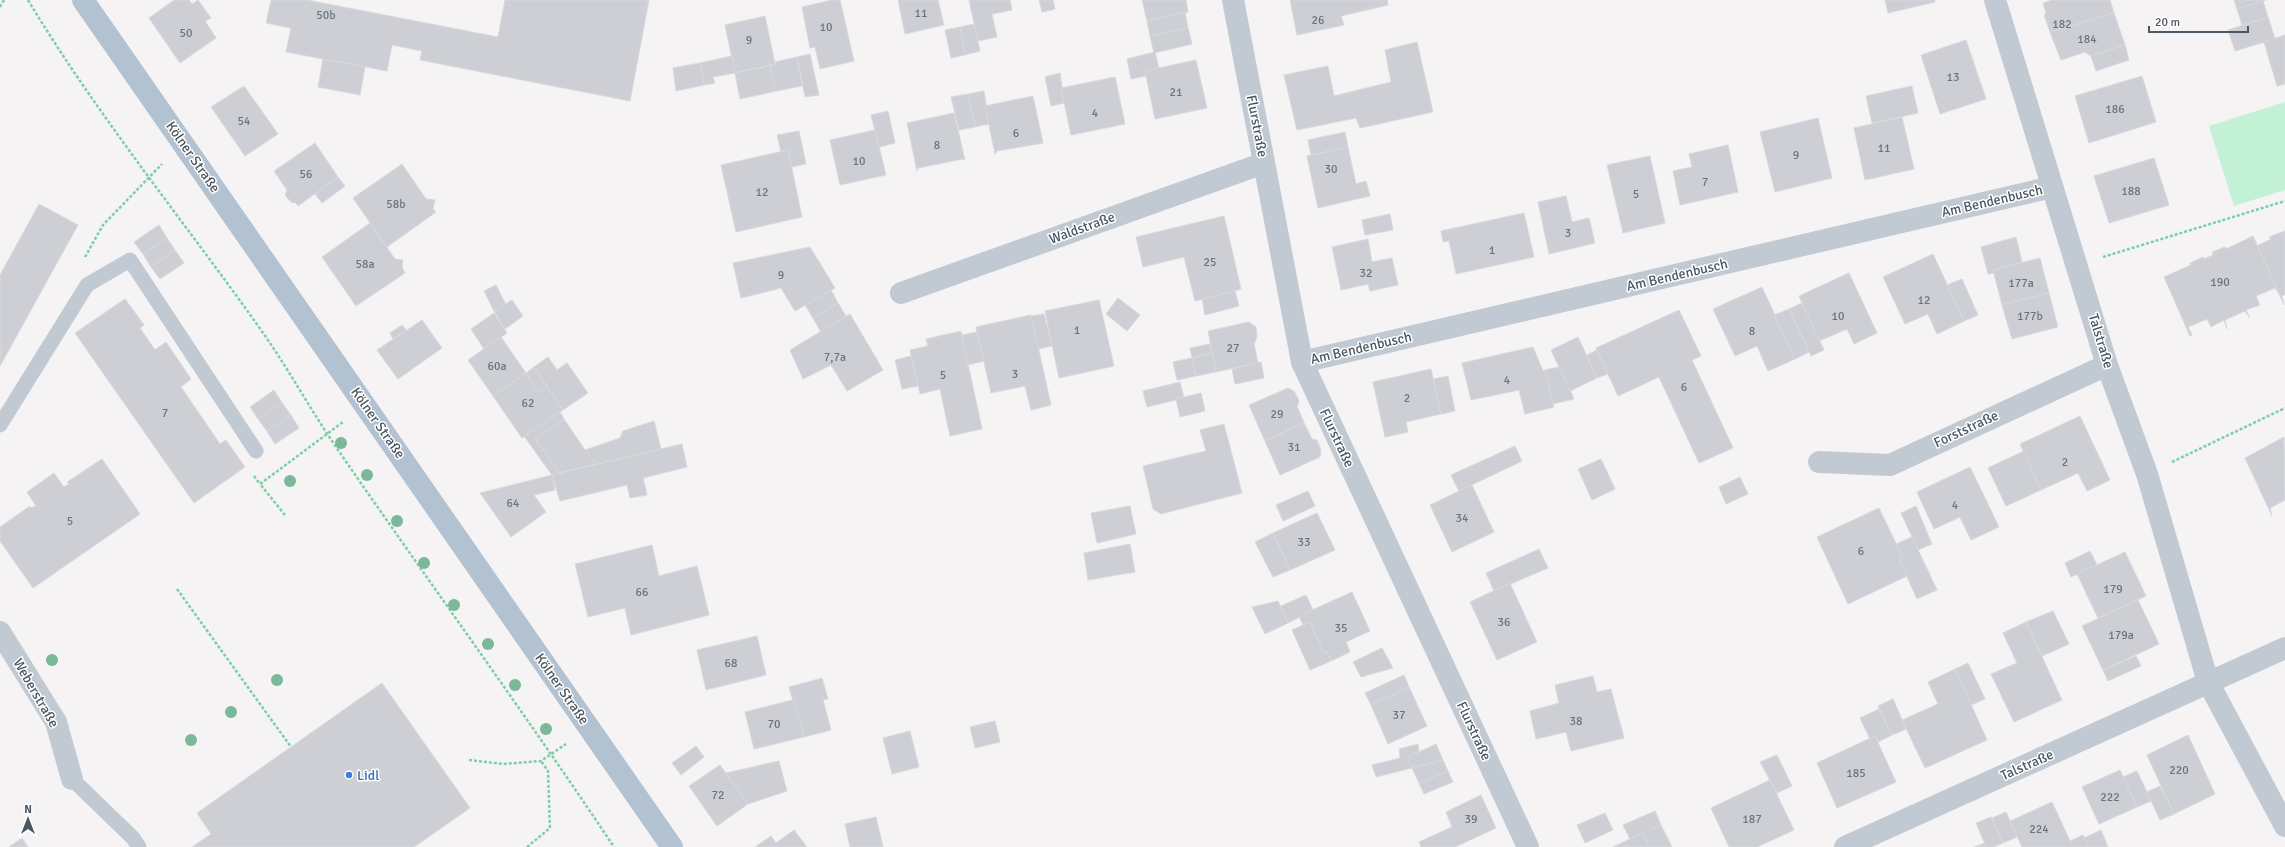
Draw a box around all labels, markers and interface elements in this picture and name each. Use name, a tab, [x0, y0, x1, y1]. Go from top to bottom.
house number: 11	[915, 6, 927, 21]
house number: 50b	[316, 8, 336, 23]
scale bar	[2149, 8, 2248, 34]
house number: 26	[1312, 13, 1324, 28]
text: 20 m	[2155, 15, 2180, 30]
house number: 182	[2052, 17, 2072, 32]
house number: 10	[820, 20, 832, 35]
house number: 50	[180, 26, 192, 41]
house number: 184	[2077, 32, 2097, 47]
house number: 9	[746, 33, 752, 48]
house number: 13	[1947, 70, 1959, 85]
house number: 21	[1170, 85, 1182, 100]
street label: Flurstraße	[1243, 93, 1271, 159]
house number: 186	[2105, 102, 2125, 117]
house number: 4	[1092, 106, 1099, 121]
house number: 54	[238, 114, 251, 129]
street label: Kölner Straße	[162, 118, 224, 196]
house number: 6	[1013, 126, 1019, 141]
house number: 8	[934, 138, 940, 153]
house number: 11	[1878, 141, 1890, 156]
house number: 9	[1793, 148, 1799, 163]
house number: 10	[853, 154, 865, 169]
house number: 30	[1325, 162, 1337, 177]
house number: 56	[300, 167, 312, 182]
house number: 7	[1702, 175, 1708, 190]
street label: Am Bendenbusch	[1940, 181, 2044, 221]
house number: 188	[2121, 184, 2141, 199]
house number: 12	[756, 185, 768, 200]
house number: 5	[1633, 187, 1639, 202]
house number: 58b	[386, 197, 406, 212]
street label: Waldstraße	[1047, 208, 1117, 248]
house number: 3	[1565, 226, 1571, 241]
house number: 1	[1489, 243, 1495, 258]
house number: 25	[1204, 255, 1216, 270]
street label: Am Bendenbusch	[1625, 255, 1729, 295]
house number: 58a	[355, 257, 375, 272]
house number: 32	[1360, 266, 1372, 281]
house number: 9	[778, 268, 784, 283]
house number: 190	[2210, 275, 2230, 290]
house number: 177a	[2008, 276, 2034, 291]
house number: 12	[1918, 293, 1930, 308]
house number: 10	[1832, 309, 1844, 324]
house number: 177b	[2017, 309, 2043, 324]
street label: Talstraße	[2085, 312, 2117, 370]
house number: 1	[1074, 323, 1080, 338]
house number: 8	[1749, 324, 1755, 339]
street label: Am Bendenbusch	[1309, 328, 1413, 368]
house number: 27	[1227, 341, 1239, 356]
house number: 7,7a	[824, 350, 846, 365]
house number: 60a	[487, 359, 507, 374]
house number: 3	[1012, 367, 1018, 382]
house number: 5	[940, 368, 946, 383]
house number: 4	[1504, 373, 1511, 388]
house number: 6	[1681, 380, 1687, 395]
street label: Kölner Straße	[347, 384, 409, 462]
house number: 2	[1404, 391, 1410, 406]
house number: 62	[522, 396, 534, 411]
house number: 7	[162, 406, 168, 421]
street label: Flurstraße	[1316, 406, 1358, 470]
house number: 29	[1271, 407, 1283, 422]
street label: Forststraße	[1931, 407, 2001, 451]
house number: 31	[1288, 440, 1300, 455]
house number: 2	[2062, 455, 2068, 470]
house number: 64	[507, 496, 520, 511]
house number: 4	[1952, 498, 1959, 513]
house number: 34	[1456, 511, 1469, 526]
house number: 5	[67, 514, 73, 529]
house number: 33	[1298, 535, 1310, 550]
house number: 6	[1858, 544, 1864, 559]
house number: 179	[2103, 582, 2123, 597]
house number: 66	[636, 585, 648, 600]
house number: 36	[1498, 615, 1510, 630]
house number: 35	[1335, 621, 1347, 636]
house number: 179a	[2108, 628, 2134, 643]
street label: Kölner Straße	[531, 650, 593, 728]
street label: Weberstraße	[9, 655, 63, 731]
house number: 68	[725, 656, 737, 671]
street label: Flurstraße	[1453, 699, 1495, 763]
house number: 37	[1393, 708, 1405, 723]
house number: 38	[1570, 714, 1582, 729]
house number: 70	[768, 717, 780, 732]
street label: Talstraße	[1998, 746, 2056, 784]
house number: 220	[2169, 763, 2189, 778]
house number: 185	[1846, 766, 1866, 781]
place label: Lidl	[357, 767, 379, 784]
marker: Lidl	[344, 770, 354, 780]
house number: 72	[712, 788, 724, 803]
house number: 222	[2100, 790, 2120, 805]
north arrow	[8, 799, 48, 839]
text: N	[24, 803, 32, 816]
house number: 39	[1465, 812, 1477, 827]
house number: 187	[1742, 812, 1762, 827]
house number: 224	[2029, 822, 2049, 837]

